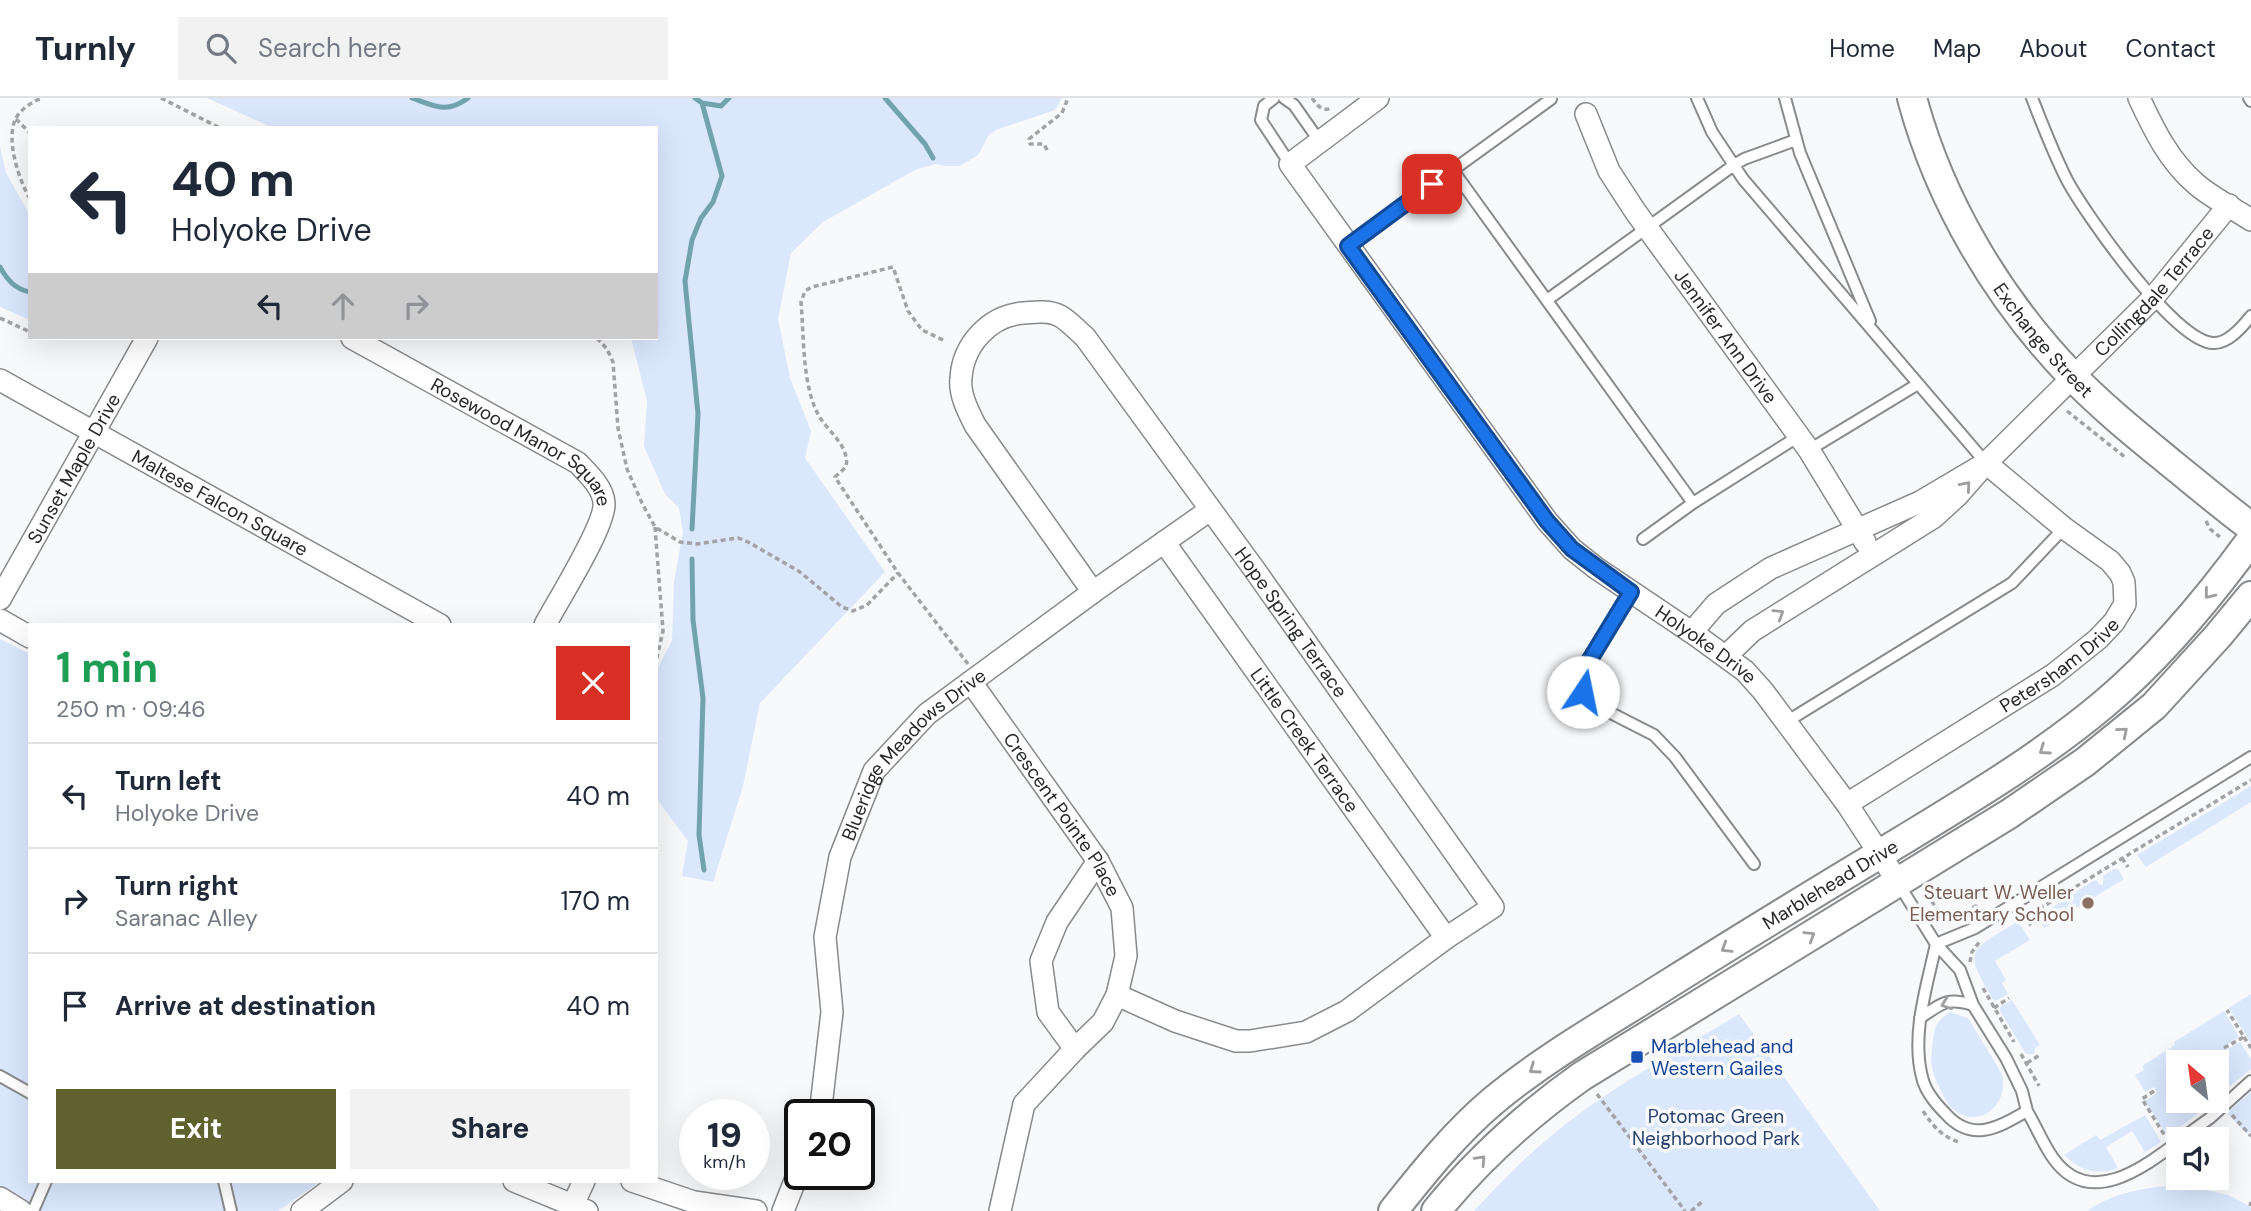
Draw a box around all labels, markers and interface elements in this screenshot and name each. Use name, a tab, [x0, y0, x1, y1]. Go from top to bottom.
search box	[178, 17, 668, 80]
text: Turnly	[35, 27, 136, 70]
icon: search	[202, 29, 240, 67]
text: Search here	[258, 31, 401, 65]
text: Home	[1829, 33, 1895, 64]
text: Map	[1933, 33, 1981, 64]
text: About	[2019, 33, 2088, 64]
text: Contact	[2126, 33, 2216, 64]
text: 40 m	[171, 147, 295, 211]
icon: left	[56, 154, 147, 245]
pin	[1402, 154, 1462, 214]
icon: arrive	[1413, 165, 1451, 203]
text: Holyoke Drive	[171, 209, 372, 251]
street label: Collingdale Terrace	[2089, 221, 2219, 362]
street label: Jennifer Ann Drive	[1669, 264, 1783, 408]
street label: Exchange Street	[1988, 278, 2099, 403]
icon: left	[251, 287, 289, 325]
icon: ahead	[324, 287, 362, 325]
icon: right	[397, 287, 435, 325]
street label: Rosewood Manor Square	[426, 372, 617, 508]
street label: Sunset Maple Drive	[21, 389, 126, 548]
street label: Maltese Falcon Square	[128, 444, 313, 562]
one-way arrow	[1958, 481, 1970, 494]
street label: Hope Spring Terrace	[1229, 542, 1353, 702]
one-way arrow	[2205, 586, 2217, 599]
street label: Holyoke Drive	[1651, 599, 1763, 689]
one-way arrow	[1772, 609, 1785, 622]
street label: Petersham Drive	[1995, 612, 2124, 718]
text: 1 min	[56, 640, 158, 695]
button: close	[556, 646, 630, 720]
position arrow	[1546, 655, 1620, 729]
street label: Blueridge Meadows Drive	[835, 663, 991, 844]
street label: Little Creek Terrace	[1245, 663, 1365, 817]
text: 250 m · 09:46	[56, 694, 206, 724]
street label: Crescent Pointe Place	[998, 727, 1126, 901]
one-way arrow	[2116, 727, 2128, 740]
one-way arrow	[2039, 741, 2052, 754]
text: Turn left	[115, 764, 222, 798]
icon: left	[56, 777, 94, 815]
text: 40 m	[566, 779, 630, 813]
text: Holyoke Drive	[115, 798, 259, 828]
street label: Marblehead Drive	[1758, 833, 1903, 935]
text: Turn right	[115, 869, 239, 903]
place label: Steuart W. Weller Elementary School	[1910, 880, 2074, 927]
icon: right	[56, 882, 94, 920]
text: 170 m	[561, 884, 630, 918]
marker: Steuart W. Weller Elementary School	[2080, 895, 2096, 911]
text: Saranac Alley	[115, 903, 258, 933]
one-way arrow	[1802, 931, 1815, 944]
one-way arrow	[1721, 939, 1734, 952]
icon: arrive	[56, 987, 94, 1025]
text: Arrive at destination	[115, 989, 376, 1023]
text: 40 m	[566, 989, 630, 1023]
one-way arrow	[1940, 996, 1952, 1010]
place label: Marblehead and Western Gailes	[1651, 1034, 1793, 1081]
marker: Marblehead and Western Gailes	[1629, 1049, 1645, 1065]
north arrow	[2166, 1050, 2230, 1113]
map controls	[2166, 1050, 2229, 1190]
one-way arrow	[1529, 1061, 1542, 1073]
button: Exit	[56, 1089, 336, 1169]
button: Share	[350, 1089, 630, 1169]
speed limit sign: 20	[784, 1099, 875, 1190]
park label: Potomac Green Neighborhood Park	[1632, 1104, 1800, 1151]
text: 19	[707, 1112, 742, 1158]
button: sound	[2166, 1127, 2229, 1190]
text: km/h	[703, 1150, 746, 1174]
one-way arrow	[1473, 1155, 1485, 1168]

